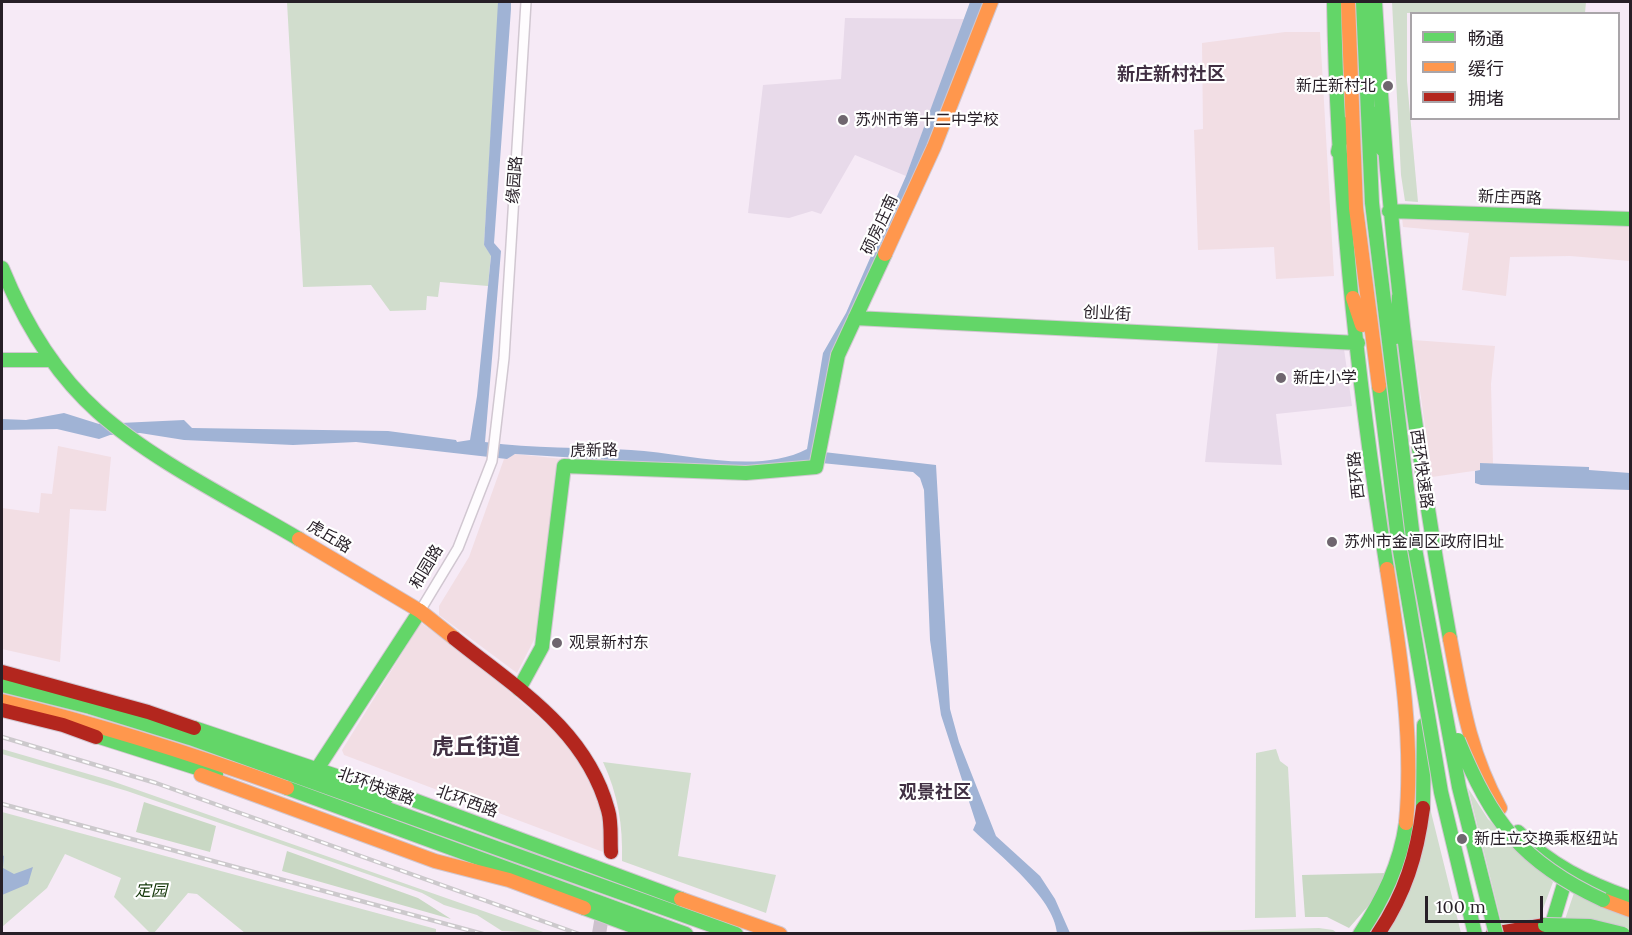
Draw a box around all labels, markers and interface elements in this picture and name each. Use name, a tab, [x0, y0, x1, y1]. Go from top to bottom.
legend	[1410, 12, 1620, 120]
text: 畅通	[1468, 27, 1504, 50]
text: 缓行	[1468, 57, 1504, 80]
district label: 新庄新村社区	[1117, 64, 1225, 86]
place label: 新庄新村北	[1296, 76, 1376, 96]
marker: 新庄新村北	[1381, 79, 1395, 93]
text: 拥堵	[1468, 87, 1504, 110]
place label: 苏州市第十二中学校	[855, 110, 999, 130]
marker: 苏州市第十二中学校	[836, 113, 850, 127]
street label: 缘园路	[504, 155, 526, 205]
street label: 新庄西路	[1478, 187, 1542, 209]
street label: 硕房庄南	[858, 192, 902, 258]
street label: 创业街	[1083, 303, 1131, 325]
place label: 新庄小学	[1293, 368, 1357, 388]
marker: 新庄小学	[1274, 371, 1288, 385]
street label: 西环快速路	[1406, 428, 1436, 510]
street label: 虎新路	[570, 441, 618, 461]
street label: 西环路	[1345, 450, 1369, 500]
street label: 虎丘路	[303, 516, 355, 558]
place label: 苏州市金阊区政府旧址	[1344, 532, 1504, 552]
marker: 苏州市金阊区政府旧址	[1325, 535, 1339, 549]
street label: 和园路	[406, 541, 448, 593]
place label: 观景新村东	[569, 633, 649, 653]
marker: 观景新村东	[550, 636, 564, 650]
district label: 虎丘街道	[432, 735, 520, 761]
street label: 北环快速路	[335, 764, 417, 810]
street label: 北环西路	[434, 782, 500, 822]
district label: 观景社区	[899, 782, 971, 804]
place label: 新庄立交换乘枢纽站	[1474, 829, 1618, 849]
marker: 新庄立交换乘枢纽站	[1455, 832, 1469, 846]
park label: 定园	[135, 881, 167, 901]
scale bar	[1428, 884, 1546, 922]
text: 100 m	[1436, 895, 1486, 918]

